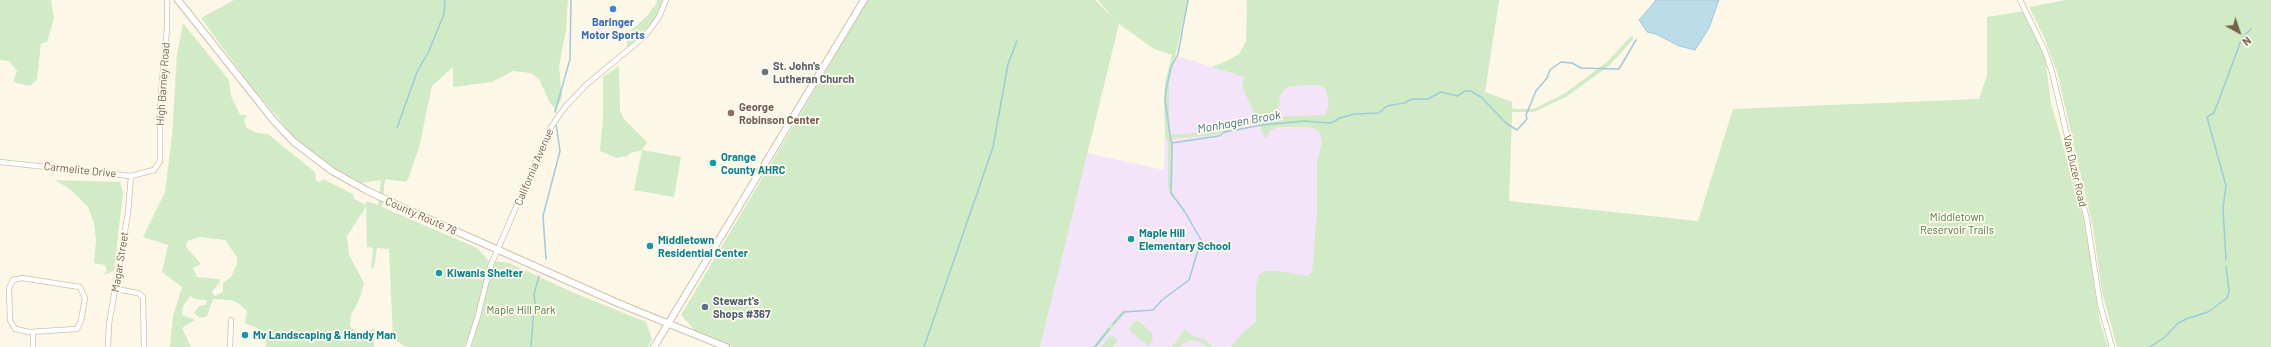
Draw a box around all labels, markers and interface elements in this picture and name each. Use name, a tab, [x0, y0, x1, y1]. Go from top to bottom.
marker: Baringer Motor Sports	[608, 4, 618, 14]
north arrow	[2219, 12, 2259, 52]
place label: Baringer Motor Sports	[581, 15, 645, 41]
text: N	[2240, 34, 2254, 49]
street label: High Barney Road	[153, 42, 173, 126]
place label: St. John's Lutheran Church	[773, 59, 854, 85]
marker: St. John's Lutheran Church	[760, 67, 770, 77]
place label: George Robinson Center	[739, 100, 820, 126]
marker: George Robinson Center	[726, 108, 736, 118]
water label: Monhagen Brook	[1196, 108, 1282, 136]
street label: California Avenue	[512, 126, 556, 208]
street label: Van Duzer Road	[2060, 134, 2090, 208]
place label: Orange County AHRC	[721, 150, 785, 176]
marker: Orange County AHRC	[708, 158, 718, 168]
street label: Carmelite Drive	[43, 160, 117, 180]
street label: County Route 78	[383, 194, 459, 238]
park label: Middletown Reservoir Trails	[1920, 210, 1994, 236]
place label: Maple Hill Elementary School	[1139, 226, 1231, 252]
street label: Magar Street	[109, 231, 131, 293]
place label: Middletown Residential Center	[658, 233, 748, 259]
marker: Maple Hill Elementary School	[1126, 234, 1136, 244]
marker: Middletown Residential Center	[645, 241, 655, 251]
place label: Kiwanis Shelter	[447, 266, 523, 280]
marker: Kiwanis Shelter	[434, 268, 444, 278]
place label: Stewart's Shops #367	[713, 294, 770, 320]
marker: Stewart's Shops #367	[700, 302, 710, 312]
park label: Maple Hill Park	[486, 303, 556, 317]
place label: Mv Landscaping & Handy Man	[253, 328, 396, 342]
marker: Mv Landscaping & Handy Man	[240, 330, 250, 340]

